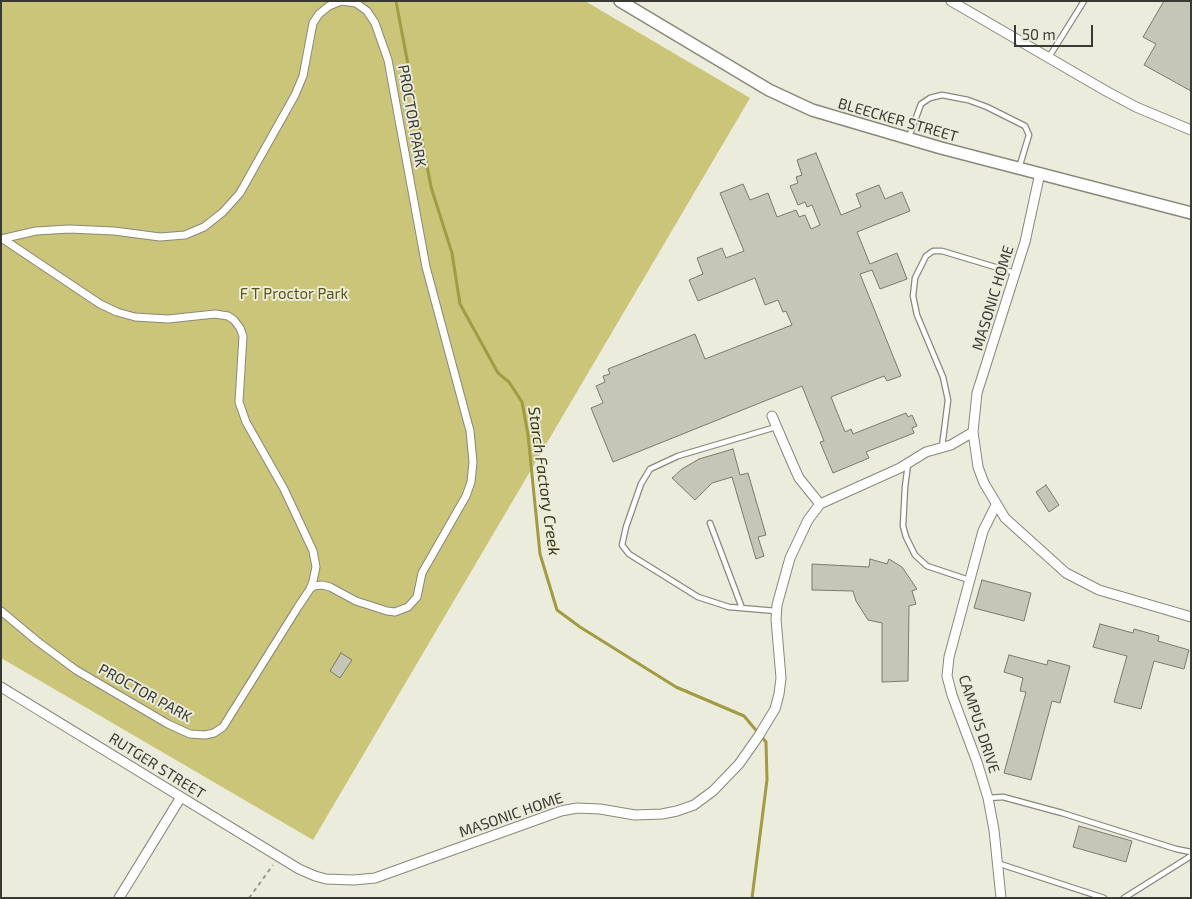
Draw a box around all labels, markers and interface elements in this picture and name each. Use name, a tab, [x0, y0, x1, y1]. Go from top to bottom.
scale bar	[1017, 15, 1096, 47]
text: 50 m	[1022, 25, 1056, 43]
street label: PROCTOR PARK	[394, 63, 430, 169]
street label: BLEECKER STREET	[836, 94, 960, 146]
street label: MASONIC HOME	[968, 243, 1018, 353]
park label: F T Proctor Park	[240, 285, 348, 303]
water label: Starch Factory Creek	[524, 405, 564, 557]
street label: PROCTOR PARK	[95, 660, 195, 726]
street label: CAMPUS DRIVE	[955, 673, 1003, 775]
street label: RUTGER STREET	[106, 729, 208, 803]
street label: MASONIC HOME	[457, 789, 565, 841]

